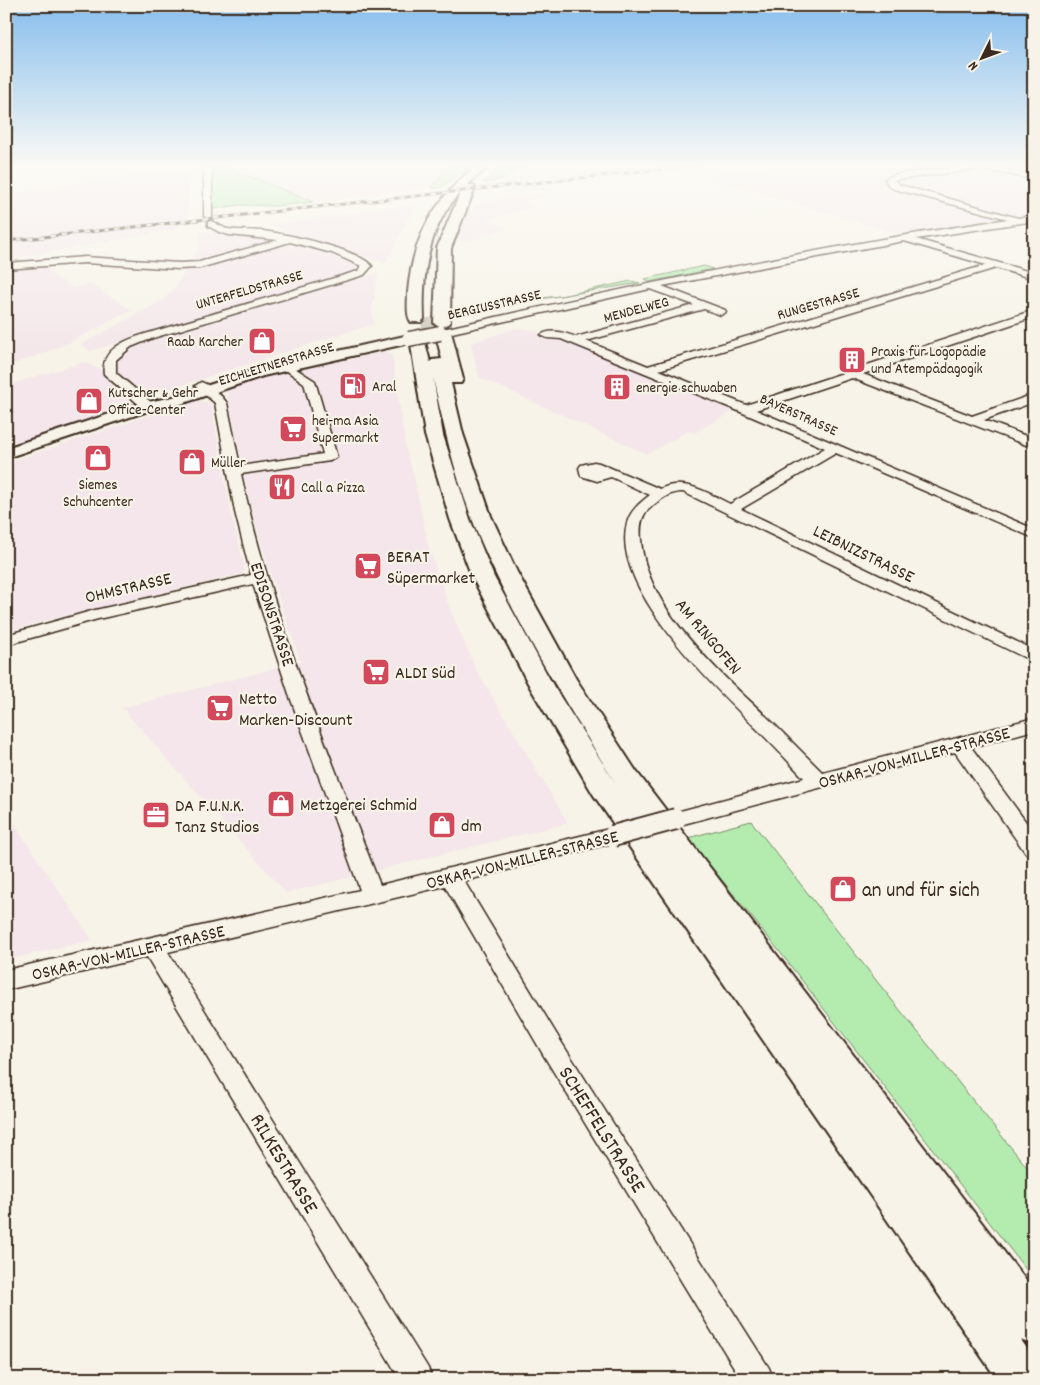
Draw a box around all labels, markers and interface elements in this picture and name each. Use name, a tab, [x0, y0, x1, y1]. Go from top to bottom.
north arrow	[958, 32, 1008, 82]
text: N	[964, 56, 984, 75]
street label: UNTERFELDSTRASSE	[194, 265, 306, 317]
street label: RUNGESTRASSE	[775, 283, 862, 327]
street label: BERGIUSSTRASSE	[445, 284, 544, 327]
street label: MENDELWEG	[601, 292, 672, 330]
shop icon: Raab Karcher	[247, 326, 277, 356]
place label: Raab Karcher	[167, 332, 243, 354]
street label: EICHLEITNERSTRASSE	[216, 337, 337, 393]
place label: Praxis für Logopädie und Atempädagogik	[871, 342, 986, 381]
building icon: Praxis für Logopädie und Atempädagogik	[837, 345, 867, 375]
fuel station icon: Aral	[338, 371, 368, 401]
building icon: energie schwaben	[602, 372, 632, 402]
place label: Aral	[372, 377, 397, 399]
place label: energie schwaben	[636, 378, 737, 400]
place label: Kutscher & Gehr Office-Center	[108, 383, 199, 422]
shop icon: Kutscher & Gehr Office-Center	[74, 386, 104, 416]
street label: BAYERSTRASSE	[756, 389, 841, 443]
place label: hei-ma Asia Supermarkt	[312, 411, 379, 450]
supermarket icon: hei-ma Asia Supermarkt	[278, 414, 308, 444]
shop icon: Siemes Schuhcenter	[83, 443, 113, 473]
shop icon: Müller	[177, 447, 207, 477]
place label: Müller	[211, 453, 246, 475]
restaurant icon: Call a Pizza	[267, 472, 297, 502]
place label: Siemes Schuhcenter	[63, 475, 133, 514]
place label: Call a Pizza	[301, 478, 365, 500]
street label: LEIBNIZSTRASSE	[808, 520, 918, 591]
place label: BERAT Süpermarket	[387, 546, 475, 592]
supermarket icon: BERAT Süpermarket	[353, 551, 383, 581]
street label: EDISONSTRASSE	[242, 560, 299, 670]
street label: OHMSTRASSE	[83, 567, 174, 612]
street label: AM RINGOFEN	[668, 594, 746, 681]
supermarket icon: ALDI Süd	[361, 657, 391, 687]
place label: ALDI Süd	[395, 662, 455, 687]
place label: Netto Marken-Discount	[239, 688, 353, 734]
supermarket icon: Netto Marken-Discount	[205, 693, 235, 723]
street label: OSKAR-VON-MILLER-STRASSE	[816, 722, 1013, 797]
shop icon: Metzgerei Schmid	[266, 789, 296, 819]
place label: Metzgerei Schmid	[300, 794, 417, 819]
place label: DA F.U.N.K. Tanz Studios	[175, 795, 260, 841]
office icon: DA F.U.N.K. Tanz Studios	[141, 800, 171, 830]
shop icon: dm	[427, 810, 457, 840]
place label: dm	[461, 815, 482, 840]
street label: OSKAR-VON-MILLER-STRASSE	[424, 825, 621, 897]
shop icon: an und für sich	[828, 874, 858, 904]
place label: an und für sich	[862, 877, 980, 907]
street label: OSKAR-VON-MILLER-STRASSE	[30, 920, 227, 989]
street label: SCHEFFELSTRASSE	[550, 1062, 652, 1200]
street label: RILKESTRASSE	[241, 1109, 324, 1221]

